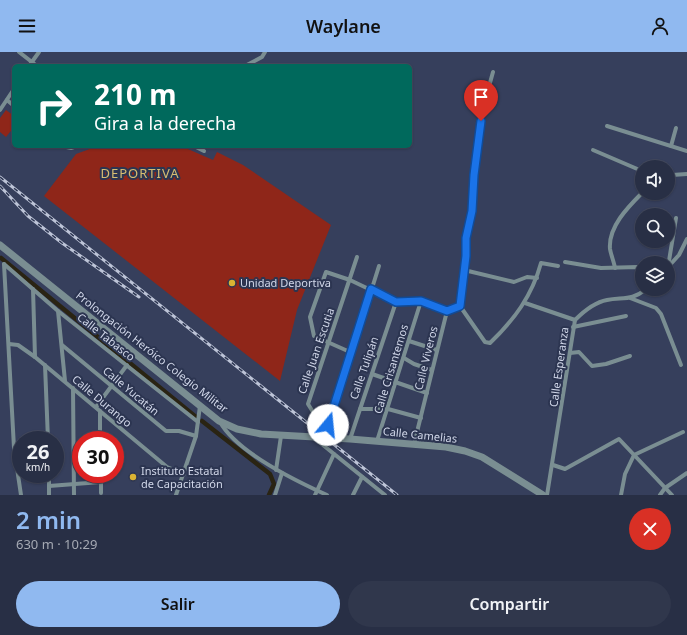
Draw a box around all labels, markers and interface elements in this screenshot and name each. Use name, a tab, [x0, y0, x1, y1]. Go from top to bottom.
text: Waylane	[306, 14, 381, 38]
icon: menu	[16, 15, 38, 37]
icon: person	[649, 15, 671, 37]
text: 210 m	[94, 75, 177, 113]
icon: right	[28, 80, 80, 132]
pin	[464, 80, 498, 121]
icon: arrive	[470, 86, 492, 108]
text: Gira a la derecha	[94, 111, 236, 135]
map controls	[635, 160, 675, 296]
button: sound	[635, 160, 675, 200]
district label: DEPORTIVA	[100, 164, 180, 182]
button: search	[635, 208, 675, 248]
button: layers	[635, 256, 675, 296]
place label: Unidad Deportiva	[240, 275, 331, 290]
marker: Unidad Deportiva	[227, 278, 237, 288]
street label: Prolongación Heróico Colegio Militar	[73, 287, 232, 416]
street label: Calle Juan Escutia	[294, 306, 337, 396]
street label: Calle Tabasco	[74, 309, 139, 364]
street label: Calle Crisantemos	[370, 322, 411, 415]
street label: Calle Viveros	[410, 324, 441, 391]
street label: Calle Esperanza	[545, 326, 572, 408]
street label: Calle Tulipán	[346, 334, 381, 401]
street label: Calle Yucatán	[100, 363, 163, 419]
street label: Calle Durango	[69, 371, 136, 430]
position arrow	[307, 404, 349, 446]
street label: Calle Camelias	[382, 423, 458, 446]
speed limit sign: 30	[72, 431, 124, 483]
text: 26	[27, 438, 49, 465]
text: km/h	[26, 460, 50, 474]
place label: Instituto Estatal de Capacitación	[141, 463, 223, 491]
marker: Instituto Estatal de Capacitación	[128, 472, 138, 482]
text: 2 min	[16, 503, 81, 536]
button: close	[629, 508, 671, 550]
text: 630 m · 10:29	[16, 535, 97, 553]
button: Salir	[16, 581, 340, 627]
button: Compartir	[348, 581, 671, 627]

